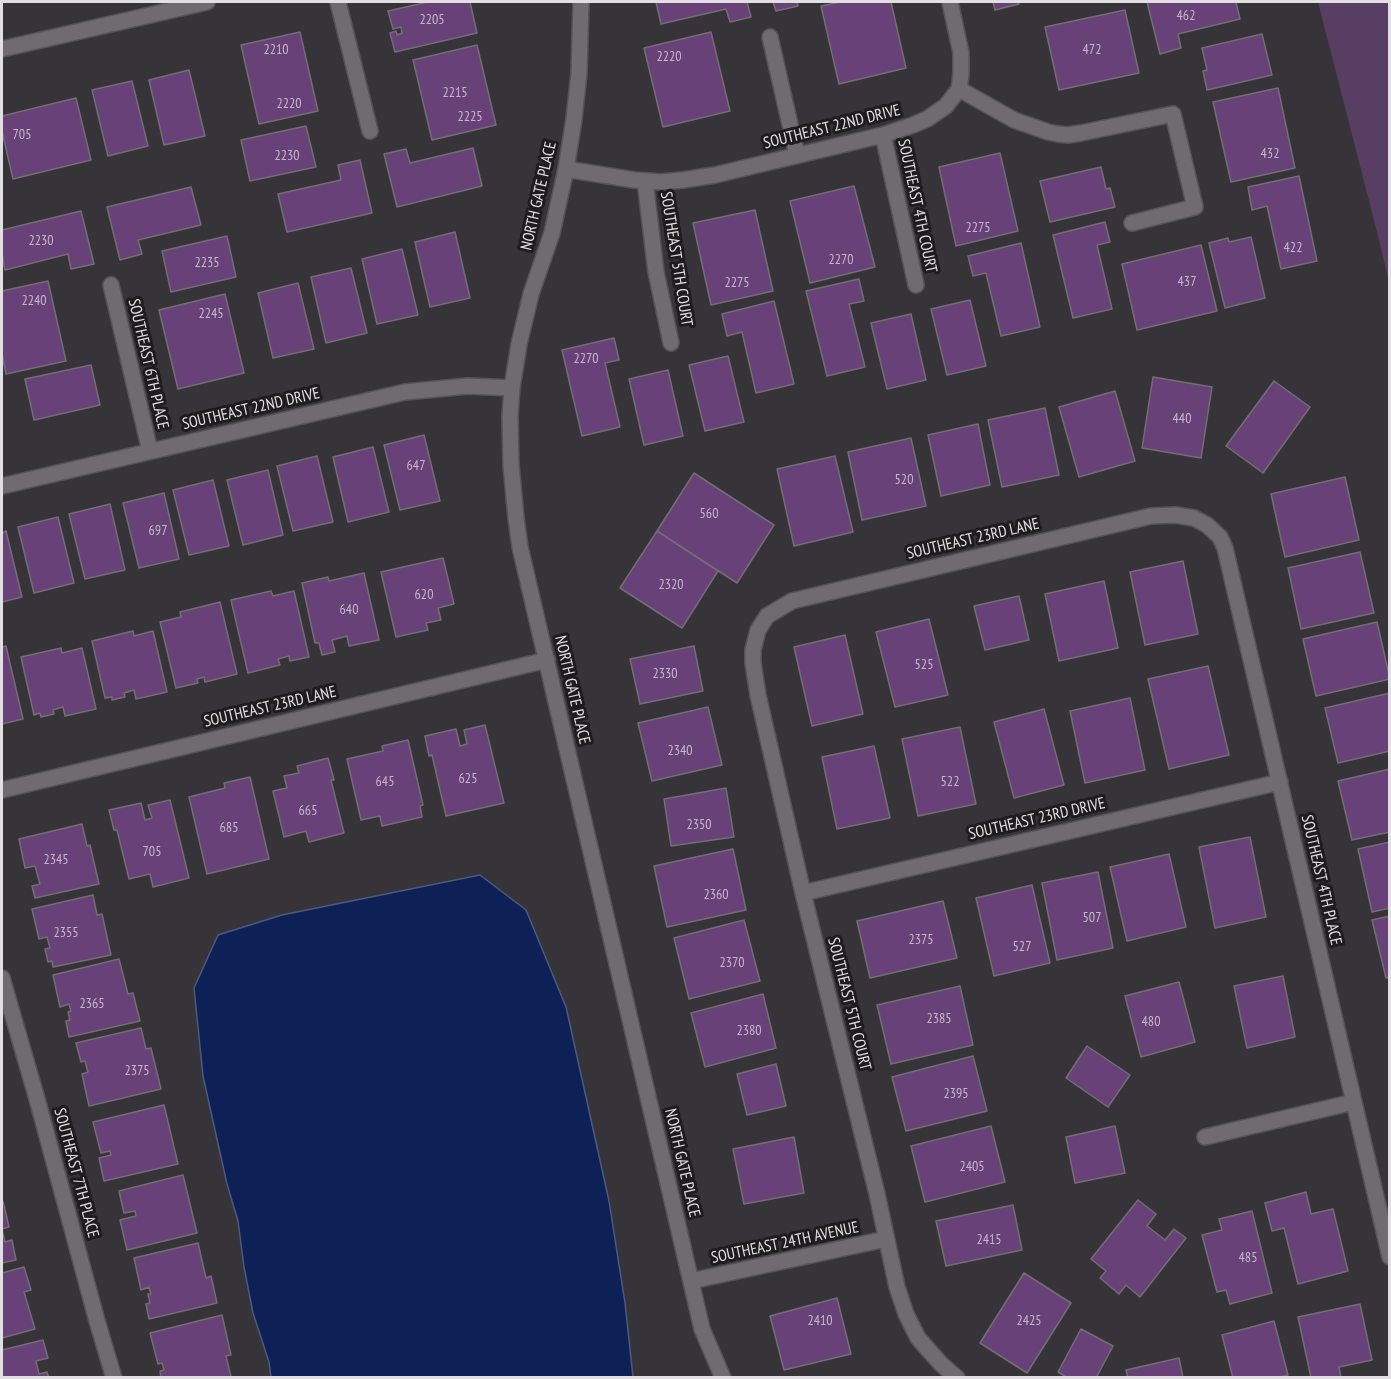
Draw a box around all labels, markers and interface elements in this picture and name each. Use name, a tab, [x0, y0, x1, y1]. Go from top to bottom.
house number: 462	[1177, 8, 1195, 24]
house number: 2205	[419, 12, 445, 28]
house number: 2210	[263, 42, 289, 58]
house number: 472	[1083, 42, 1101, 58]
house number: 2220	[656, 49, 682, 65]
house number: 2215	[442, 85, 468, 101]
house number: 2220	[276, 96, 302, 112]
street label: SOUTHEAST 22ND DRIVE	[762, 101, 902, 153]
house number: 2225	[457, 109, 483, 125]
house number: 705	[13, 127, 31, 143]
street label: SOUTHEAST 4TH COURT	[893, 137, 941, 275]
street label: NORTH GATE PLACE	[517, 140, 561, 252]
house number: 432	[1261, 146, 1279, 162]
house number: 2230	[274, 148, 300, 164]
street label: SOUTHEAST 5TH COURT	[656, 190, 696, 328]
house number: 2275	[965, 220, 991, 236]
house number: 2230	[28, 233, 54, 249]
house number: 422	[1284, 240, 1302, 256]
house number: 2270	[828, 252, 854, 268]
house number: 2235	[194, 255, 220, 271]
house number: 437	[1178, 274, 1196, 290]
house number: 2275	[724, 275, 750, 291]
house number: 2240	[21, 293, 47, 309]
street label: SOUTHEAST 6TH PLACE	[124, 297, 172, 431]
house number: 2245	[198, 306, 224, 322]
house number: 2270	[573, 351, 599, 367]
street label: SOUTHEAST 22ND DRIVE	[180, 384, 322, 434]
house number: 440	[1173, 411, 1191, 427]
house number: 647	[407, 458, 425, 474]
house number: 520	[895, 472, 913, 488]
house number: 560	[700, 506, 718, 522]
street label: SOUTHEAST 23RD LANE	[905, 514, 1041, 564]
house number: 697	[149, 523, 167, 539]
house number: 2320	[658, 577, 684, 593]
house number: 620	[415, 587, 433, 603]
house number: 640	[340, 602, 358, 618]
street label: NORTH GATE PLACE	[550, 634, 594, 746]
house number: 525	[915, 657, 933, 673]
house number: 2330	[652, 666, 678, 682]
street label: SOUTHEAST 23RD LANE	[202, 682, 338, 732]
house number: 2340	[667, 743, 693, 759]
house number: 625	[459, 771, 477, 787]
house number: 645	[376, 774, 394, 790]
house number: 522	[941, 774, 959, 790]
street label: SOUTHEAST 23RD DRIVE	[967, 794, 1107, 844]
house number: 665	[299, 803, 317, 819]
street label: SOUTHEAST 4TH PLACE	[1297, 813, 1345, 947]
house number: 2350	[686, 817, 712, 833]
house number: 685	[220, 820, 238, 836]
house number: 705	[143, 844, 161, 860]
house number: 2345	[43, 852, 69, 868]
house number: 2360	[703, 887, 729, 903]
house number: 507	[1083, 910, 1101, 926]
house number: 2355	[53, 925, 79, 941]
house number: 2375	[908, 932, 934, 948]
street label: SOUTHEAST 5TH COURT	[823, 936, 875, 1072]
house number: 527	[1013, 939, 1031, 955]
house number: 2370	[719, 955, 745, 971]
house number: 2365	[79, 996, 105, 1012]
house number: 2385	[926, 1011, 952, 1027]
house number: 480	[1142, 1014, 1160, 1030]
house number: 2380	[736, 1023, 762, 1039]
house number: 2375	[124, 1063, 150, 1079]
house number: 2395	[943, 1086, 969, 1102]
street label: SOUTHEAST 7TH PLACE	[49, 1106, 103, 1240]
street label: NORTH GATE PLACE	[660, 1107, 704, 1219]
house number: 2405	[959, 1159, 985, 1175]
street label: SOUTHEAST 24TH AVENUE	[710, 1218, 860, 1268]
house number: 2415	[976, 1232, 1002, 1248]
house number: 485	[1239, 1250, 1257, 1266]
house number: 2410	[807, 1313, 833, 1329]
house number: 2425	[1016, 1313, 1042, 1329]

